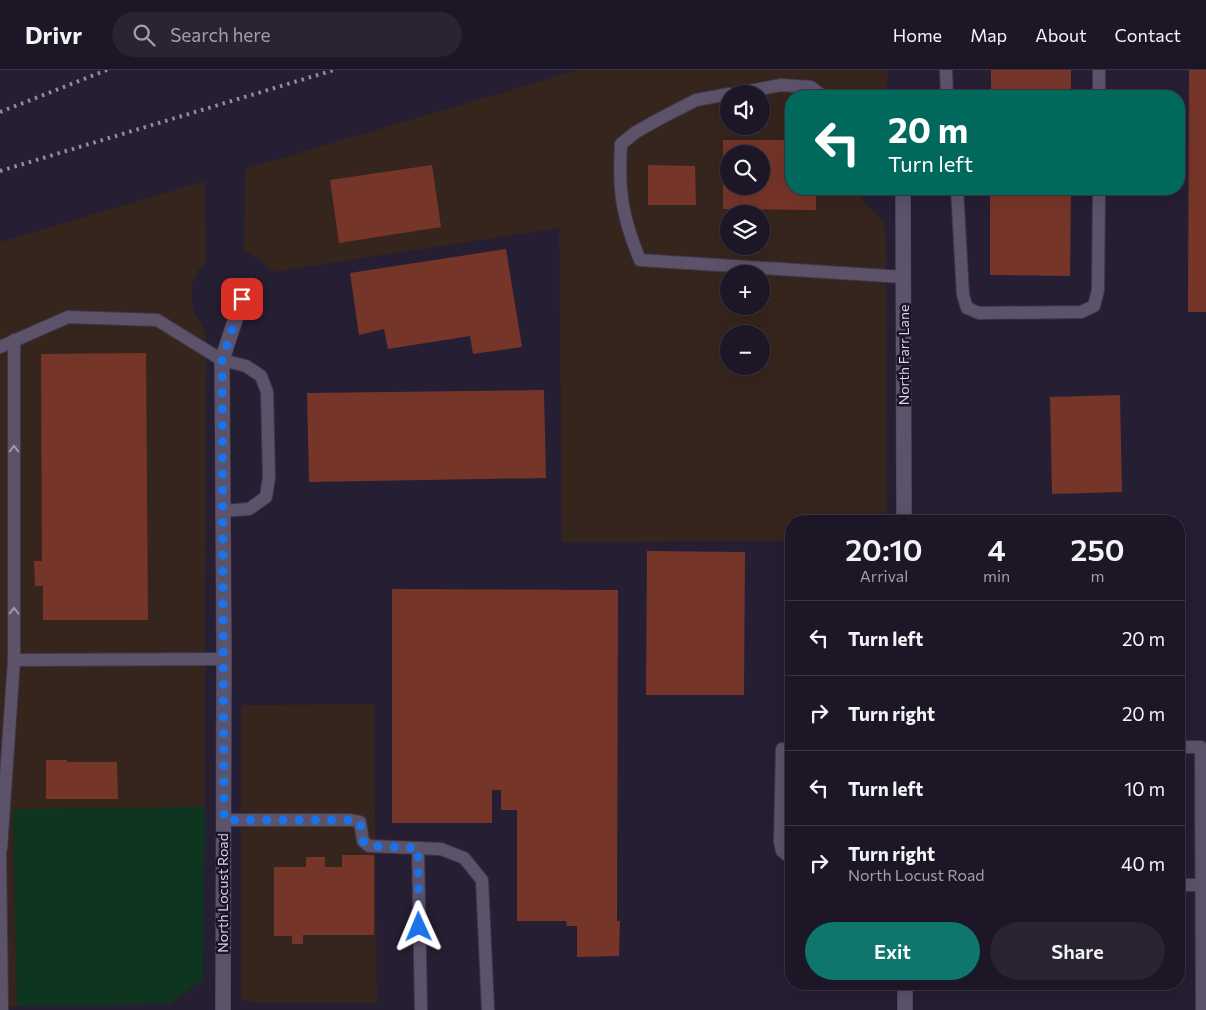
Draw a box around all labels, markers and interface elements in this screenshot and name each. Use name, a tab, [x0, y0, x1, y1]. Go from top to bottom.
search box	[112, 12, 462, 57]
text: Drivr	[25, 20, 82, 49]
icon: search	[130, 21, 158, 49]
text: Search here	[170, 23, 271, 46]
text: Home	[893, 24, 942, 46]
text: Map	[970, 24, 1007, 46]
text: About	[1035, 24, 1087, 46]
text: Contact	[1115, 24, 1181, 46]
map controls	[720, 85, 770, 375]
button: sound	[720, 85, 770, 135]
text: 20 m	[888, 107, 968, 150]
icon: left	[805, 110, 870, 175]
button: search	[720, 145, 770, 195]
text: Turn left	[888, 150, 973, 177]
button: layers	[720, 205, 770, 255]
button: +	[720, 265, 770, 315]
pin	[221, 278, 263, 320]
icon: arrive	[228, 285, 256, 313]
street label: North Farr Lane	[895, 305, 912, 405]
button: −	[720, 325, 770, 375]
one-way arrow	[9, 444, 19, 452]
text: 20:10	[845, 530, 923, 567]
text: 4	[987, 530, 1006, 567]
text: 250	[1071, 530, 1125, 567]
text: Arrival	[860, 566, 908, 585]
text: min	[983, 566, 1010, 585]
text: m	[1091, 566, 1105, 585]
one-way arrow	[9, 607, 19, 614]
icon: left	[805, 624, 833, 652]
text: Turn left	[848, 627, 923, 650]
text: 20 m	[1122, 627, 1165, 650]
icon: right	[805, 699, 833, 727]
text: Turn right	[848, 702, 935, 725]
text: 20 m	[1122, 702, 1165, 725]
icon: left	[805, 774, 833, 802]
text: Turn left	[848, 777, 923, 800]
text: 10 m	[1124, 777, 1165, 800]
street label: North Locust Road	[214, 833, 231, 953]
text: Turn right	[848, 842, 935, 865]
icon: right	[805, 849, 833, 877]
text: 40 m	[1121, 852, 1165, 875]
text: North Locust Road	[848, 865, 985, 884]
position arrow	[392, 900, 444, 952]
button: Exit	[805, 922, 980, 980]
button: Share	[990, 922, 1165, 980]

